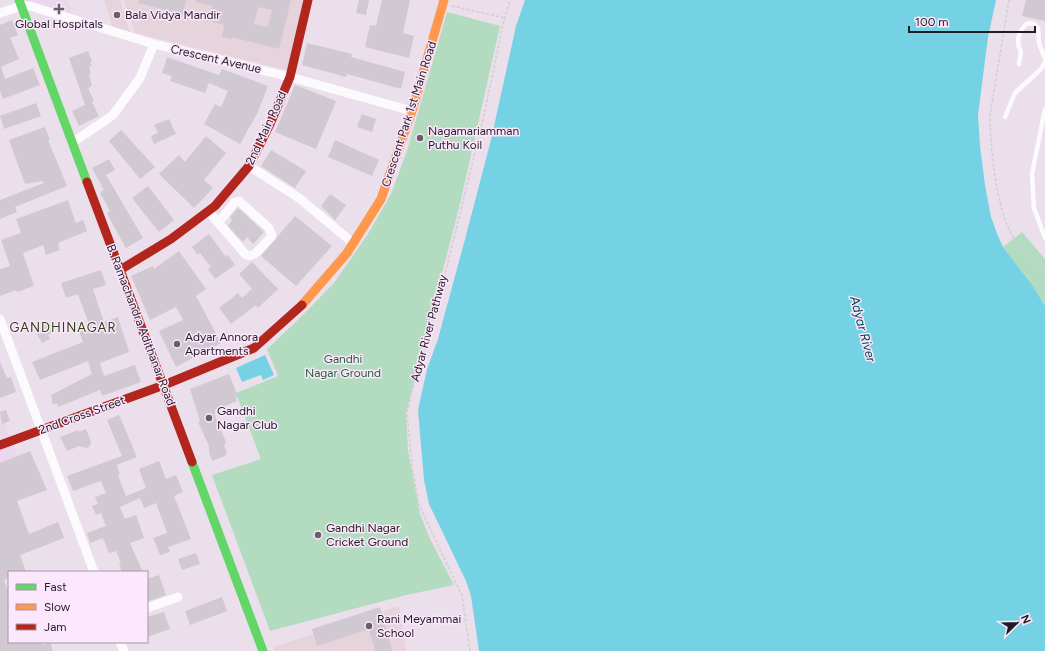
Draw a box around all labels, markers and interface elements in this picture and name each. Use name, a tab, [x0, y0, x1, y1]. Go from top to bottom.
marker: Global Hospitals	[53, 3, 65, 15]
place label: Bala Vidya Mandir	[125, 8, 220, 22]
scale bar	[909, 8, 1035, 34]
marker: Bala Vidya Mandir	[112, 10, 122, 20]
text: 100 m	[915, 15, 949, 29]
place label: Global Hospitals	[15, 17, 103, 31]
street label: Crescent Park 1st Main Road	[379, 39, 439, 189]
street label: Crescent Avenue	[169, 42, 263, 76]
street label: 2nd Main Road	[243, 89, 289, 167]
place label: Nagamariamman Puthu Koil	[428, 124, 519, 152]
marker: Nagamariamman Puthu Koil	[415, 133, 425, 143]
street label: B. Ramachandra Adithanar Road	[104, 242, 178, 408]
street label: Adyar River Pathway	[408, 272, 450, 383]
water label: Adyar River	[847, 293, 879, 364]
district label: GANDHINAGAR	[9, 320, 117, 335]
place label: Adyar Annora Apartments	[185, 330, 258, 358]
marker: Adyar Annora Apartments	[172, 339, 182, 349]
park label: Gandhi Nagar Ground	[305, 352, 381, 380]
street label: 2nd Cross Street	[37, 393, 127, 437]
place label: Gandhi Nagar Club	[217, 404, 278, 432]
marker: Gandhi Nagar Club	[204, 413, 214, 423]
place label: Gandhi Nagar Cricket Ground	[326, 521, 408, 549]
marker: Gandhi Nagar Cricket Ground	[313, 530, 323, 540]
legend	[8, 571, 148, 643]
text: Fast	[44, 580, 67, 594]
text: Slow	[44, 600, 71, 614]
north arrow	[997, 603, 1037, 643]
place label: Rani Meyammai School	[377, 612, 461, 640]
text: N	[1018, 613, 1033, 626]
text: Jam	[44, 620, 67, 634]
marker: Rani Meyammai School	[364, 621, 374, 631]

